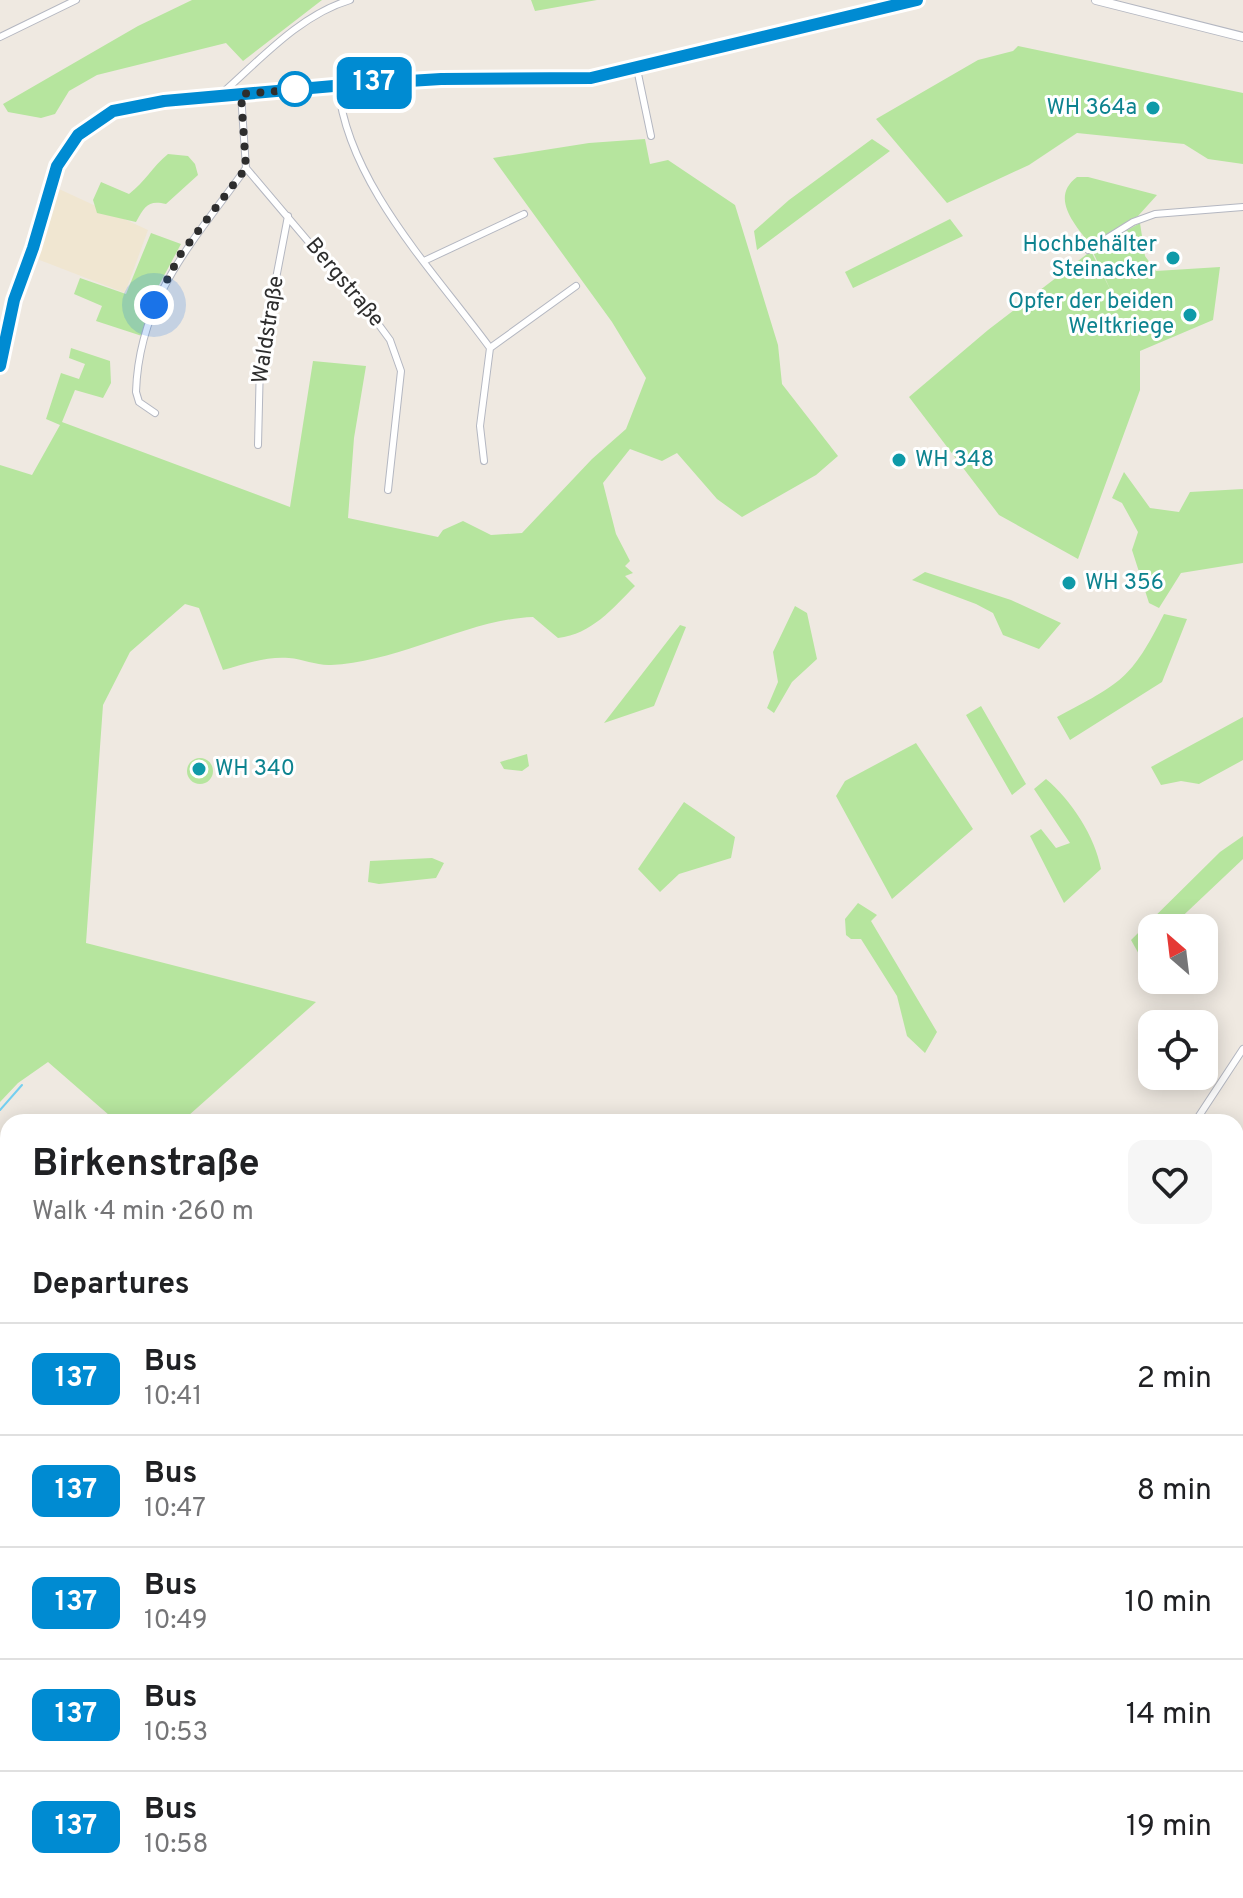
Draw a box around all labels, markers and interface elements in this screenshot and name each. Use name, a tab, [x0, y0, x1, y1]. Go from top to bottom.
line badge: 137	[328, 57, 420, 109]
text: 137	[353, 65, 395, 101]
unlabelled marker	[278, 72, 312, 106]
place label: WH 364a	[1047, 95, 1137, 122]
marker: WH 364a	[1144, 99, 1162, 117]
place label: Hochbehälter Steinacker	[1023, 232, 1157, 284]
street label: Bergstraße	[299, 233, 389, 333]
marker: Hochbehälter Steinacker	[1164, 249, 1182, 267]
street label: Waldstraße	[247, 274, 291, 386]
your location	[134, 285, 174, 325]
place label: Opfer der beiden Weltkriege	[1008, 289, 1174, 341]
marker: Opfer der beiden Weltkriege	[1181, 306, 1199, 324]
place label: WH 348	[915, 447, 994, 474]
marker: WH 348	[890, 451, 908, 469]
place label: WH 356	[1085, 570, 1164, 597]
marker: WH 356	[1060, 574, 1078, 592]
place label: WH 340	[215, 756, 295, 783]
marker: WH 340	[190, 760, 208, 778]
north arrow	[1138, 914, 1218, 994]
map controls	[1138, 914, 1218, 1090]
button: locate	[1138, 1010, 1218, 1090]
button: heart	[1128, 1140, 1212, 1224]
text: Birkenstraße	[32, 1141, 260, 1190]
text: Walk · 4 min · 260 m	[32, 1196, 254, 1229]
text: Departures	[32, 1267, 190, 1304]
text: Bus	[144, 1344, 197, 1381]
text: 137	[55, 1361, 97, 1397]
text: 2 min	[1137, 1361, 1212, 1398]
text: 10:41	[144, 1381, 202, 1414]
text: Bus	[144, 1456, 197, 1493]
text: 137	[55, 1473, 97, 1509]
text: 8 min	[1137, 1473, 1212, 1510]
text: 10:47	[144, 1493, 206, 1526]
text: Bus	[144, 1568, 197, 1605]
text: 137	[55, 1585, 97, 1621]
text: 10 min	[1125, 1585, 1212, 1622]
text: 10:49	[144, 1605, 208, 1638]
text: Bus	[144, 1680, 197, 1717]
text: 137	[55, 1697, 97, 1733]
text: 14 min	[1126, 1697, 1212, 1734]
text: 10:53	[144, 1717, 208, 1750]
text: Bus	[144, 1792, 197, 1829]
text: 137	[55, 1809, 97, 1845]
text: 19 min	[1126, 1809, 1212, 1846]
text: 10:58	[144, 1829, 208, 1862]

